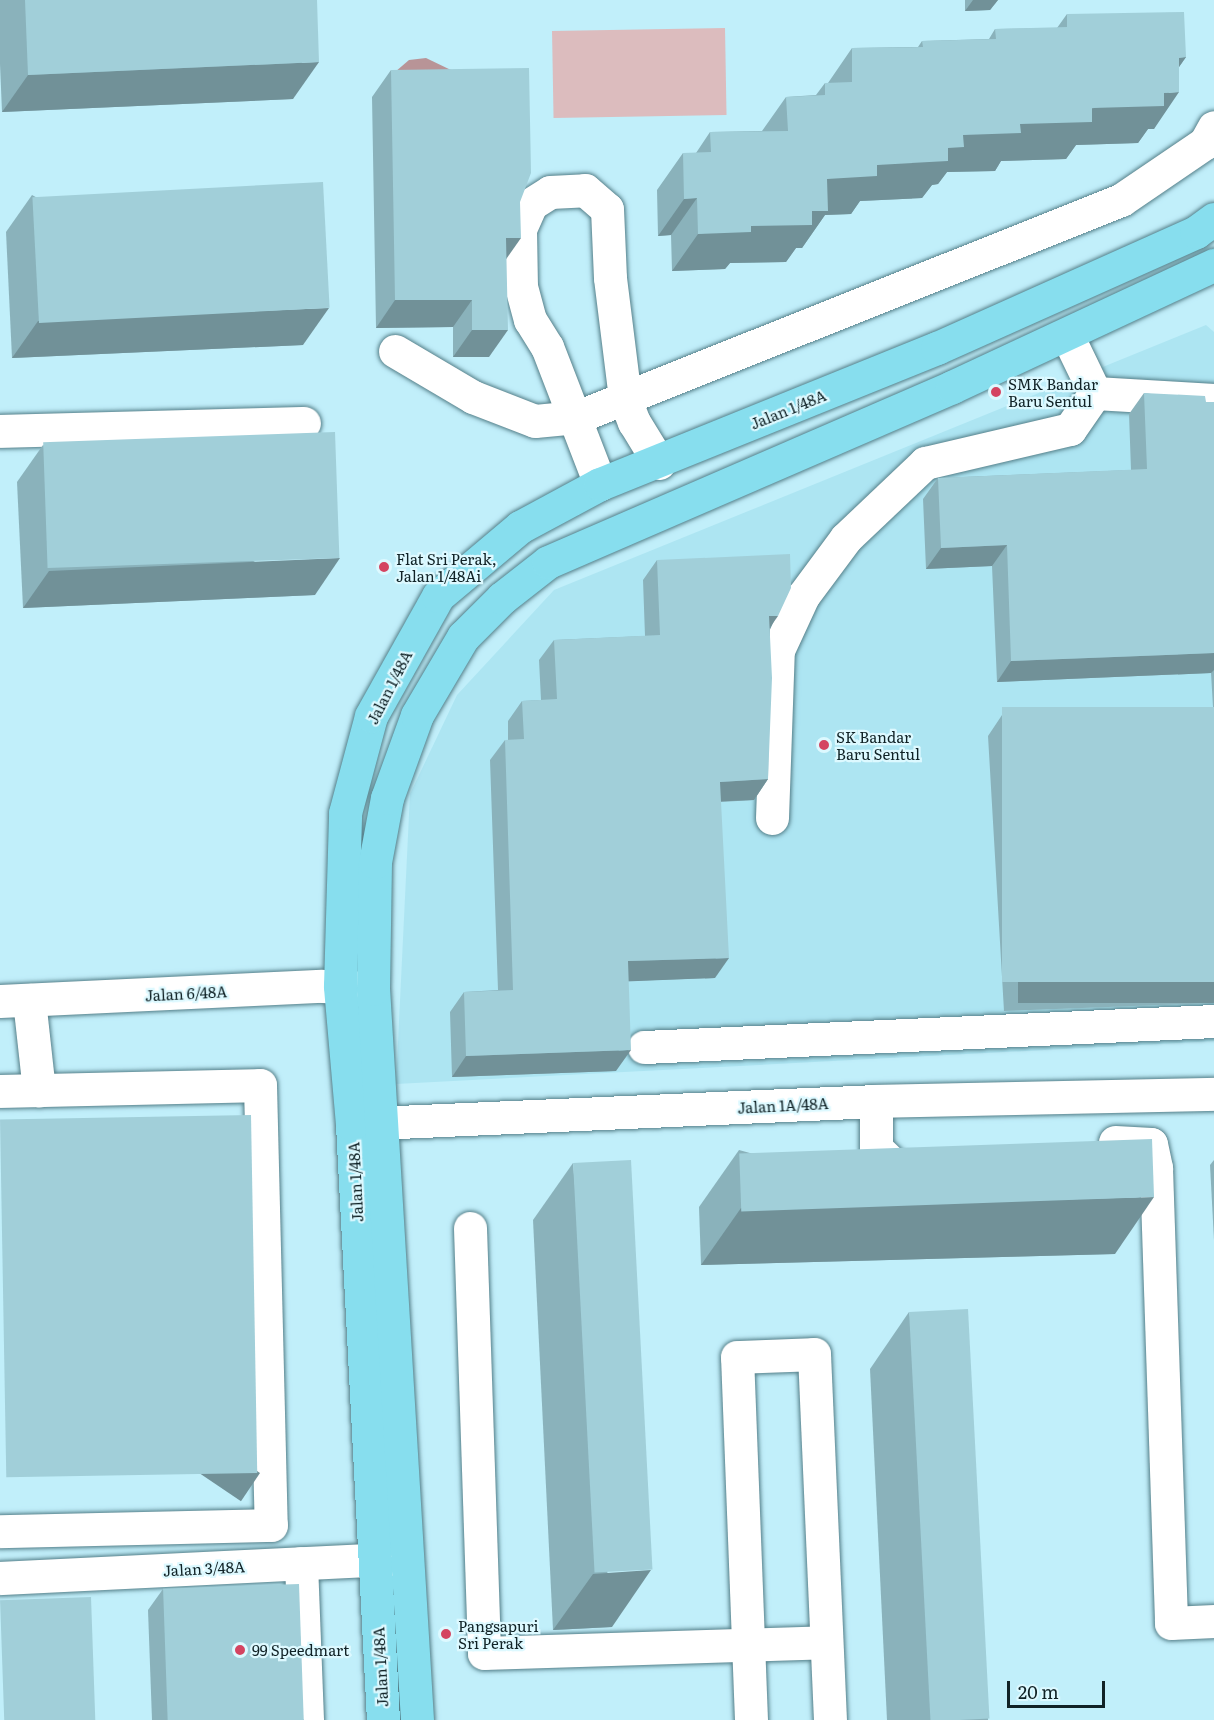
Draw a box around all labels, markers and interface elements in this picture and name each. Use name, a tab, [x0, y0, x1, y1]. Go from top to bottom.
place label: SMK Bandar Baru Sentul	[1008, 374, 1098, 409]
marker: SMK Bandar Baru Sentul	[989, 385, 1003, 399]
street label: Jalan 1/48A	[747, 386, 829, 432]
place label: Flat Sri Perak, Jalan 1/48Ai	[396, 549, 497, 584]
marker: Flat Sri Perak, Jalan 1/48Ai	[377, 560, 391, 574]
street label: Jalan 1/48A	[363, 647, 415, 727]
place label: SK Bandar Baru Sentul	[836, 727, 920, 762]
marker: SK Bandar Baru Sentul	[817, 738, 831, 752]
street label: Jalan 6/48A	[144, 982, 228, 1004]
street label: Jalan 1A/48A	[737, 1094, 829, 1116]
street label: Jalan 1/48A	[344, 1141, 366, 1223]
street label: Jalan 3/48A	[163, 1557, 245, 1579]
place label: Pangsapuri Sri Perak	[458, 1616, 538, 1651]
street label: Jalan 1/48A	[369, 1626, 391, 1708]
marker: Pangsapuri Sri Perak	[439, 1627, 453, 1641]
place label: 99 Speedmart	[252, 1641, 349, 1659]
marker: 99 Speedmart	[233, 1643, 247, 1657]
scale bar	[1010, 1669, 1108, 1707]
text: 20 m	[1018, 1678, 1059, 1705]

